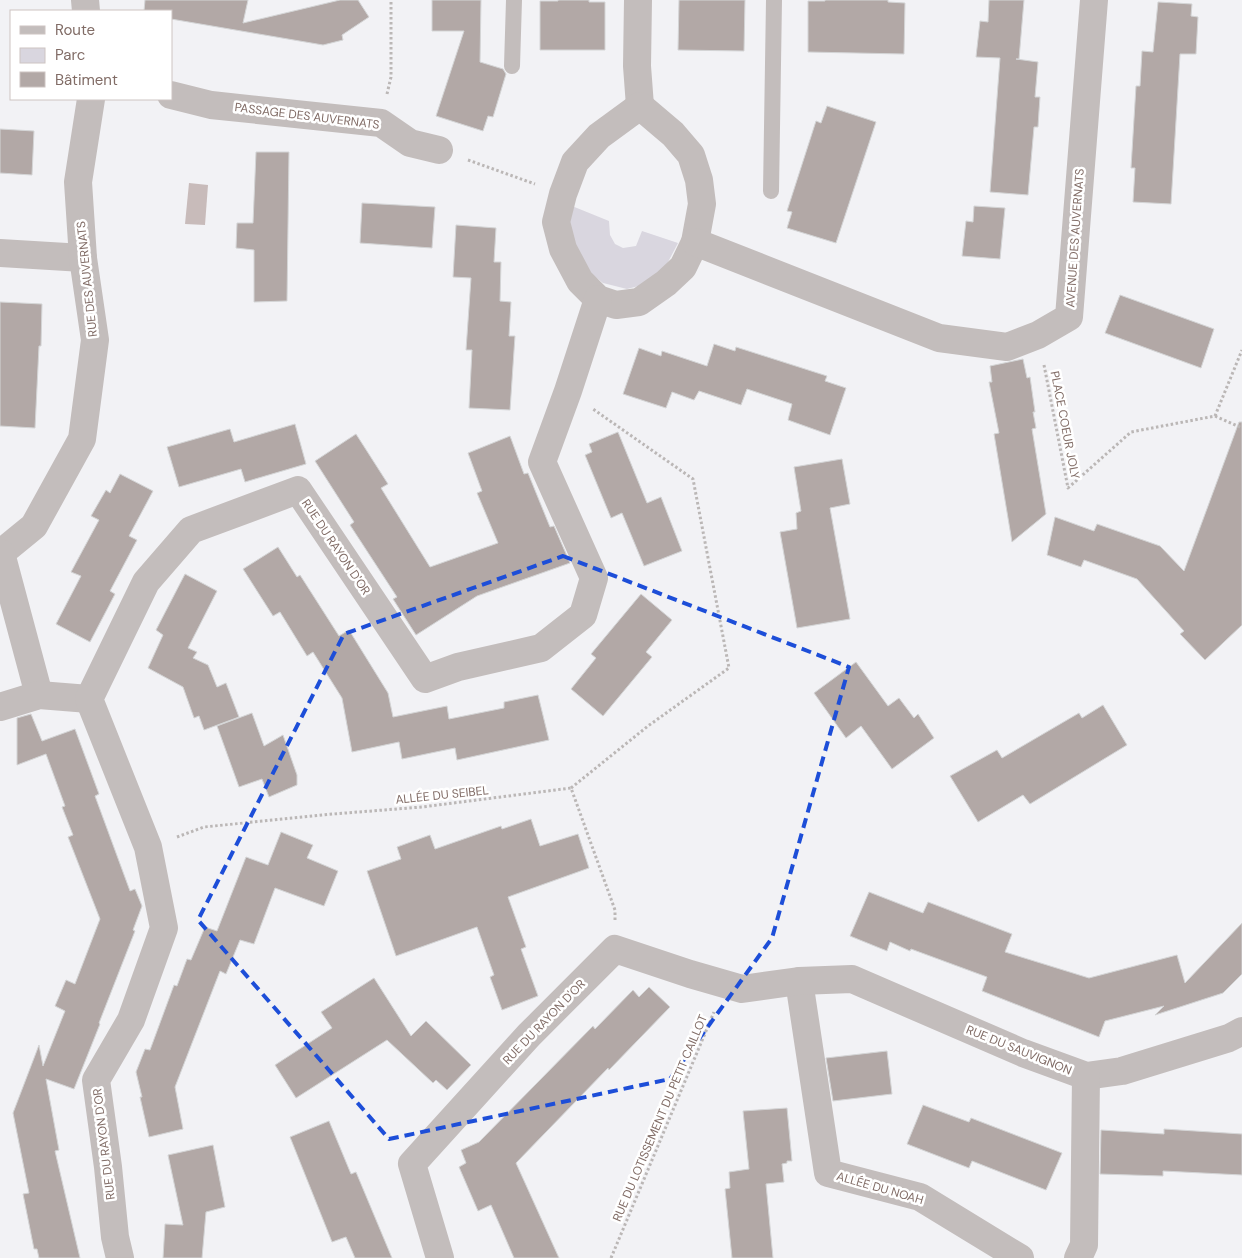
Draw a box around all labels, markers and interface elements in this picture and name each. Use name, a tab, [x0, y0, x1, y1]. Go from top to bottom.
legend	[10, 10, 172, 100]
text: Route	[55, 20, 95, 40]
text: Parc	[55, 45, 85, 65]
text: Bâtiment	[55, 70, 118, 90]
street label: PASSAGE DES AUVERNATS	[234, 99, 380, 133]
street label: AVENUE DES AUVERNATS	[1062, 168, 1088, 308]
street label: RUE DES AUVERNATS	[73, 220, 101, 338]
street label: PLACE COEUR JOLY	[1047, 370, 1083, 480]
street label: RUE DU RAYON D'OR	[298, 496, 374, 598]
street label: ALLÉE DU SEIBEL	[395, 782, 489, 808]
street label: RUE DU RAYON D'OR	[499, 976, 589, 1068]
street label: RUE DU LOTISSEMENT DU PETIT CAILLOT	[609, 1012, 711, 1224]
street label: RUE DU SAUVIGNON	[964, 1022, 1074, 1078]
street label: RUE DU RAYON D'OR	[89, 1087, 119, 1201]
street label: ALLÉE DU NOAH	[835, 1168, 925, 1208]

